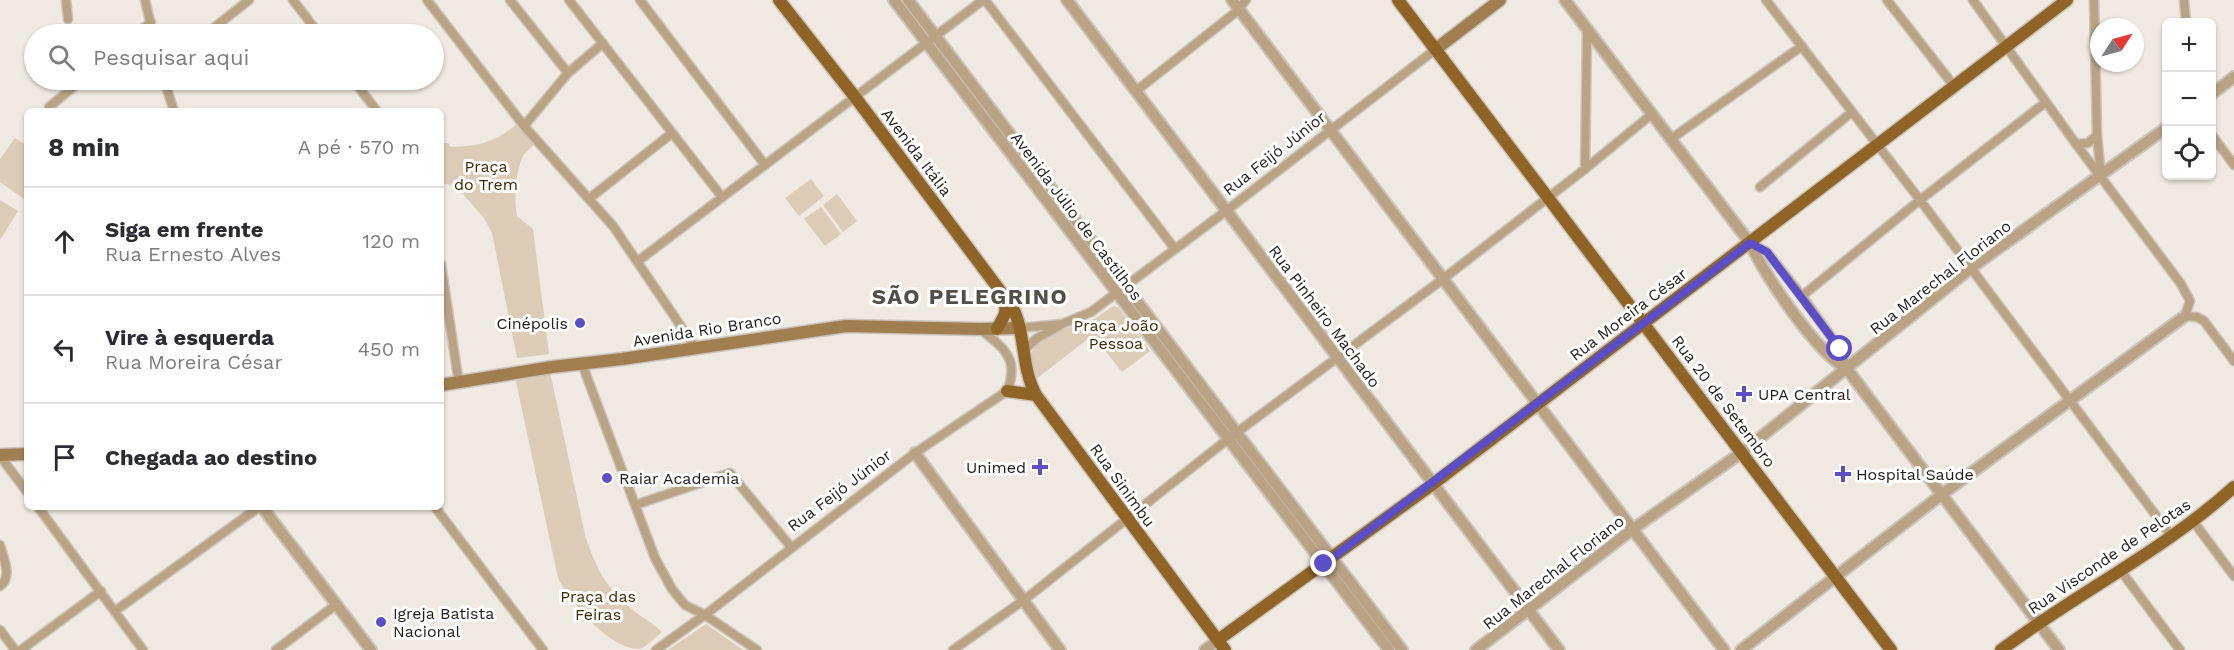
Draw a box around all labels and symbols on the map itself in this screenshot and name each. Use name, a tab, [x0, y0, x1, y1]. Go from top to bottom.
north arrow	[2090, 18, 2144, 72]
street label: Avenida Itália	[878, 105, 956, 200]
street label: Rua Feijó Júnior	[1219, 107, 1330, 199]
street label: Avenida Júlio de Castilhos	[1007, 129, 1146, 304]
park label: Praça do Trem	[454, 157, 518, 194]
street label: Rua Marechal Floriano	[1866, 216, 2015, 338]
street label: Rua Pinheiro Machado	[1265, 241, 1384, 391]
street label: Rua Moreira César	[1566, 264, 1691, 365]
district label: SÃO PELEGRINO	[872, 284, 1068, 309]
street label: Avenida Rio Branco	[631, 308, 783, 351]
place label: Cinépolis	[496, 314, 568, 333]
marker: Cinépolis	[573, 316, 587, 330]
park label: Praça João Pessoa	[1073, 316, 1159, 353]
street label: Rua 20 de Setembro	[1668, 332, 1779, 471]
route start	[1826, 335, 1852, 361]
marker: UPA Central	[1735, 385, 1753, 403]
place label: UPA Central	[1758, 385, 1851, 404]
street label: Rua Sinimbu	[1086, 440, 1159, 531]
street label: Rua Feijó Júnior	[784, 445, 895, 536]
place label: Unimed	[966, 458, 1026, 477]
marker: Unimed	[1031, 458, 1049, 476]
marker: Hospital Saúde	[1834, 465, 1852, 483]
place label: Hospital Saúde	[1856, 465, 1974, 484]
place label: Raiar Academia	[619, 469, 739, 488]
marker: Raiar Academia	[600, 471, 614, 485]
street label: Rua Visconde de Pelotas	[2024, 495, 2194, 618]
street label: Rua Marechal Floriano	[1479, 511, 1628, 633]
route end	[1310, 550, 1336, 576]
park label: Praça das Feiras	[560, 587, 636, 624]
place label: Igreja Batista Nacional	[393, 604, 494, 641]
marker: Igreja Batista Nacional	[374, 615, 388, 629]

